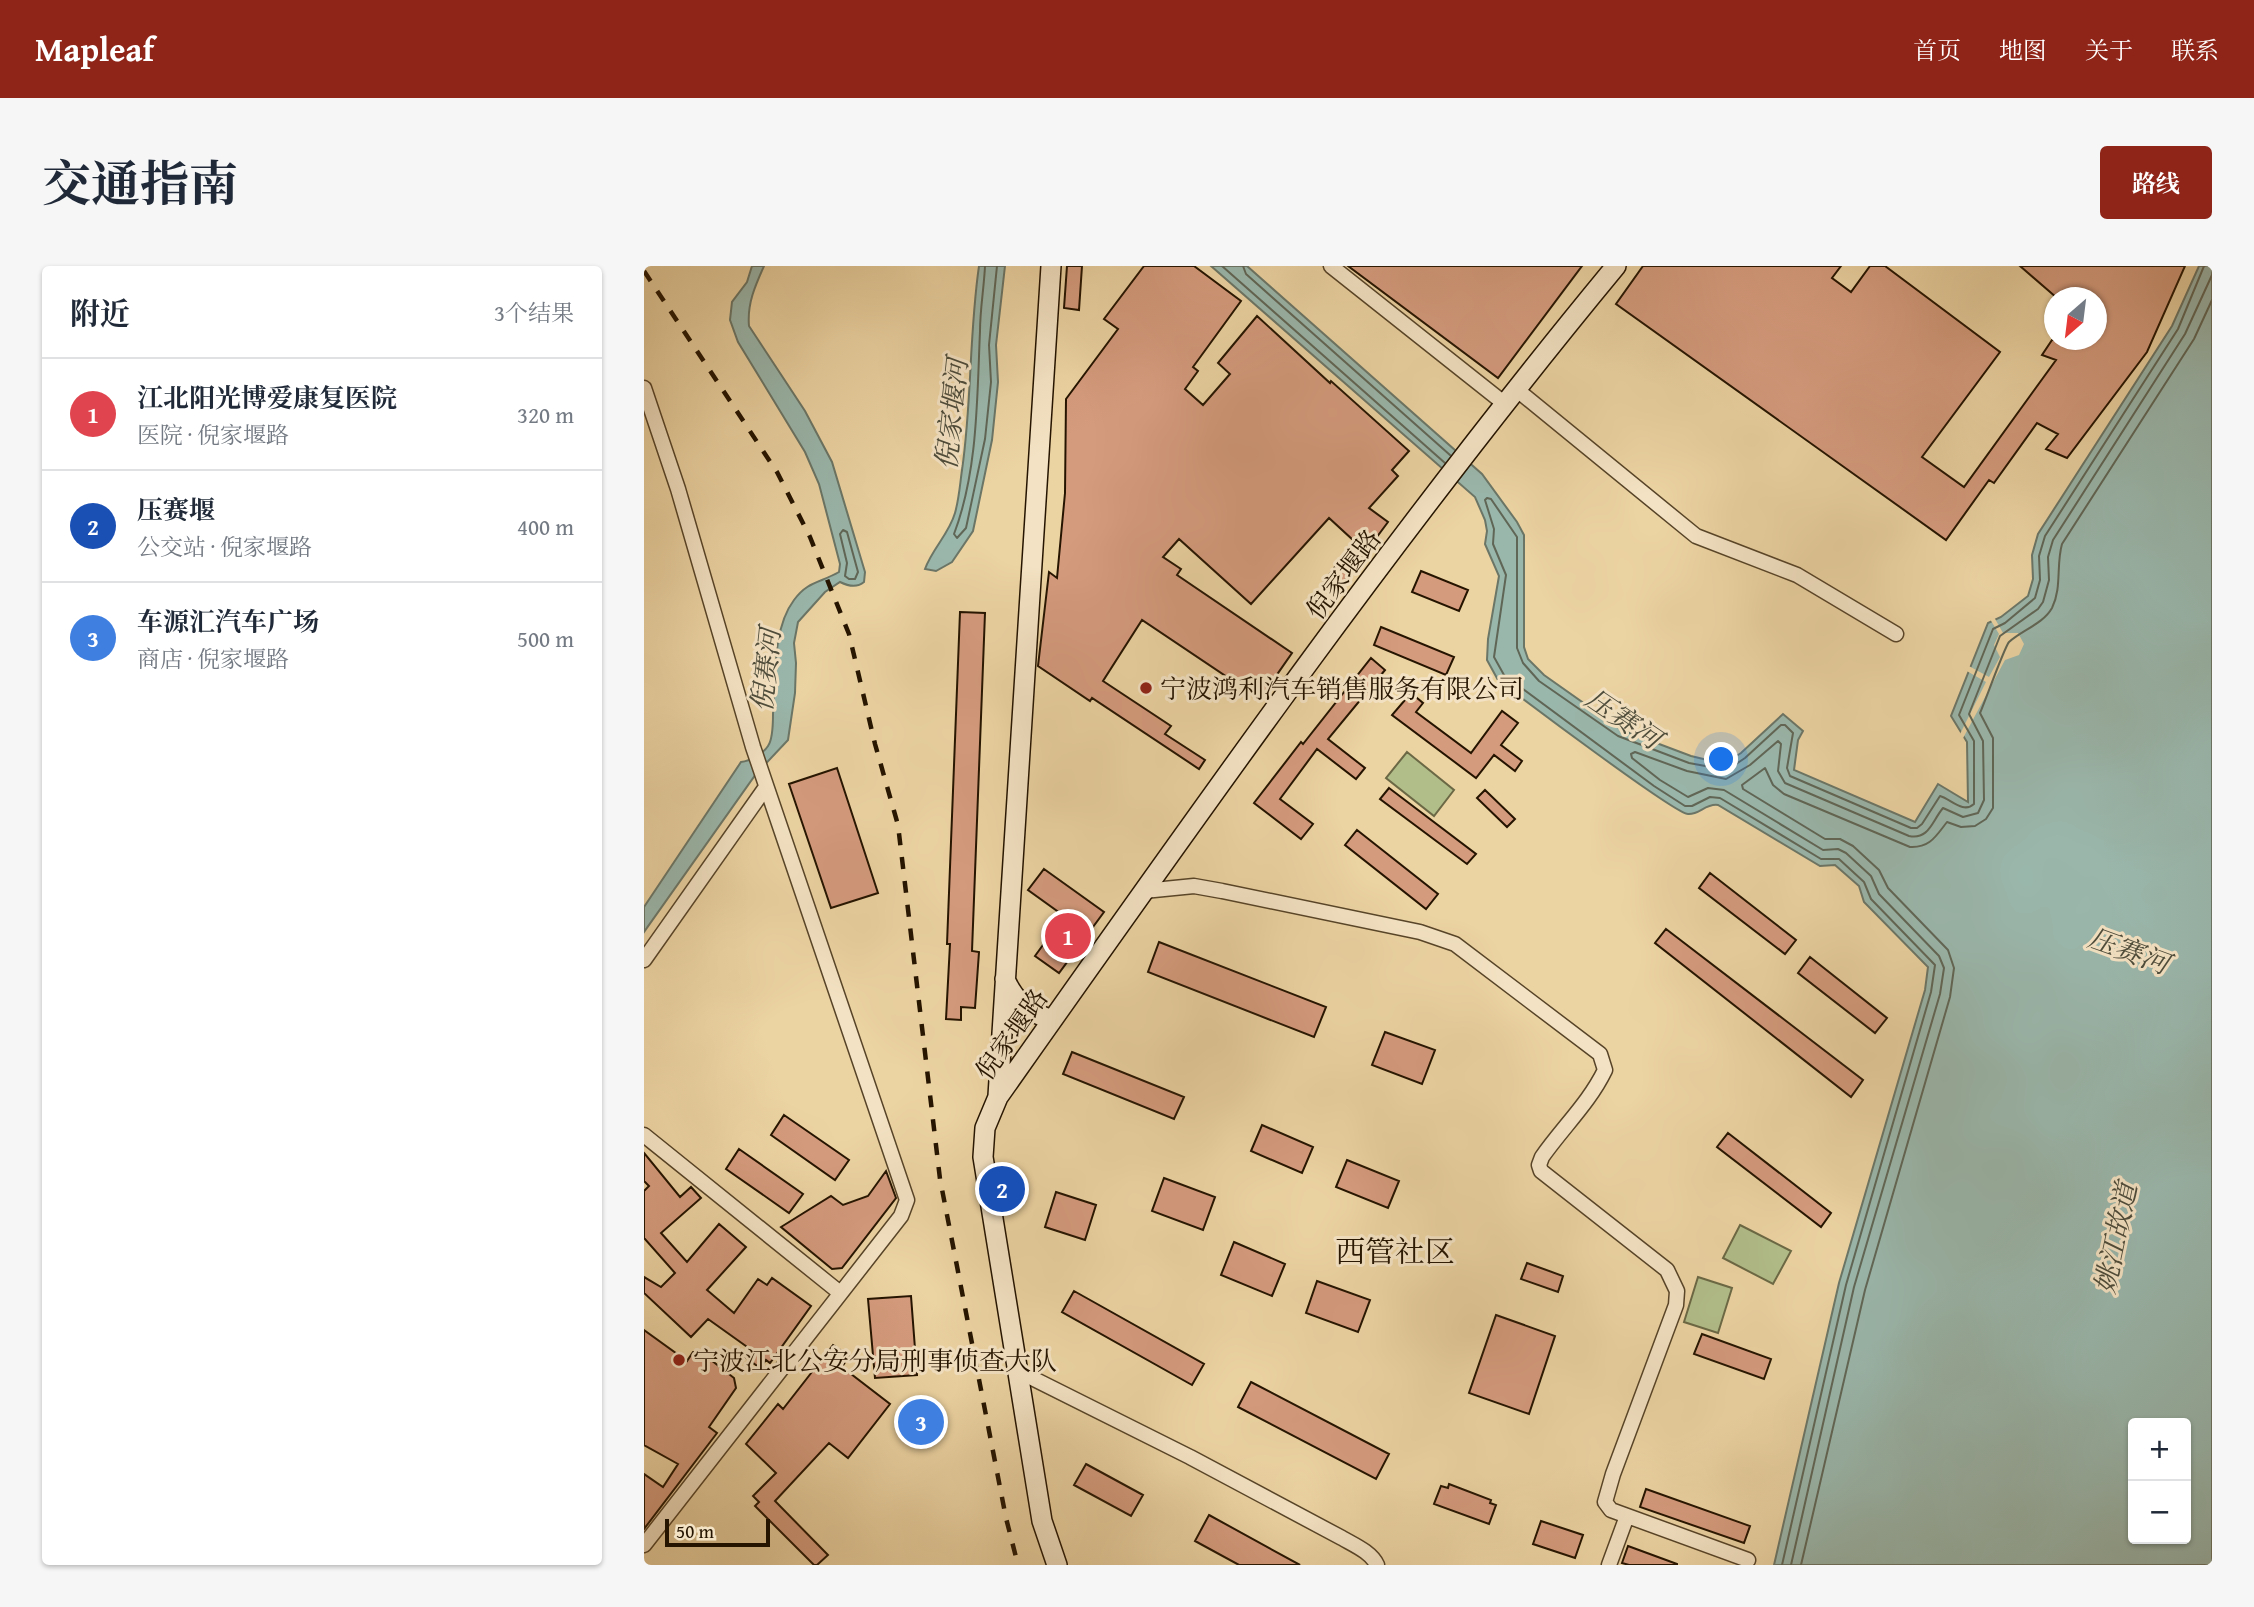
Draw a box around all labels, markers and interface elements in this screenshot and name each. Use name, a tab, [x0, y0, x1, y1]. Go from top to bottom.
text: Mapleaf	[35, 25, 154, 73]
text: 首页	[1913, 33, 1961, 68]
text: 地图	[1999, 33, 2047, 68]
text: 关于	[2085, 33, 2133, 68]
text: 联系	[2171, 33, 2219, 68]
button: 路线	[2100, 146, 2212, 219]
text: 交通指南	[42, 147, 238, 219]
north arrow	[2044, 287, 2107, 350]
text: 附近	[70, 291, 130, 335]
text: 3个结果	[494, 296, 574, 329]
water label: 倪家堰河	[925, 351, 978, 472]
text: 江北阳光博爱康复医院	[137, 378, 397, 417]
text: 1	[87, 398, 99, 431]
text: 320 m	[517, 398, 574, 431]
text: 医院 · 倪家堰路	[137, 418, 289, 451]
text: 压赛堰	[137, 490, 215, 529]
text: 2	[87, 510, 99, 543]
text: 400 m	[517, 510, 574, 543]
street label: 倪家堰路	[1296, 521, 1390, 627]
text: 公交站 · 倪家堰路	[137, 530, 312, 563]
text: 车源汇汽车广场	[137, 602, 319, 641]
water label: 倪赛河	[740, 621, 790, 714]
text: 3	[87, 622, 99, 655]
text: 500 m	[517, 622, 574, 655]
text: 商店 · 倪家堰路	[137, 642, 289, 675]
place label: 宁波鸿利汽车销售服务有限公司	[1160, 669, 1524, 708]
water label: 压赛河	[1578, 678, 1674, 761]
marker: 宁波鸿利汽车销售服务有限公司	[1138, 680, 1154, 696]
your location	[1704, 742, 1738, 776]
pin: 1	[1045, 910, 1091, 962]
water label: 压赛河	[2083, 916, 2180, 985]
street label: 倪家堰路	[965, 980, 1057, 1088]
pin: 2	[979, 1163, 1025, 1215]
water label: 姚江故道	[2083, 1175, 2148, 1297]
district label: 西管社区	[1335, 1229, 1455, 1273]
place label: 宁波江北公安分局刑事侦查大队	[693, 1341, 1057, 1380]
marker: 宁波江北公安分局刑事侦查大队	[671, 1352, 687, 1368]
pin: 3	[898, 1396, 944, 1448]
map controls	[2128, 1418, 2191, 1544]
button: +	[2128, 1418, 2191, 1481]
button: −	[2128, 1481, 2191, 1544]
scale bar	[665, 1516, 770, 1548]
text: 50 m	[676, 1517, 714, 1545]

